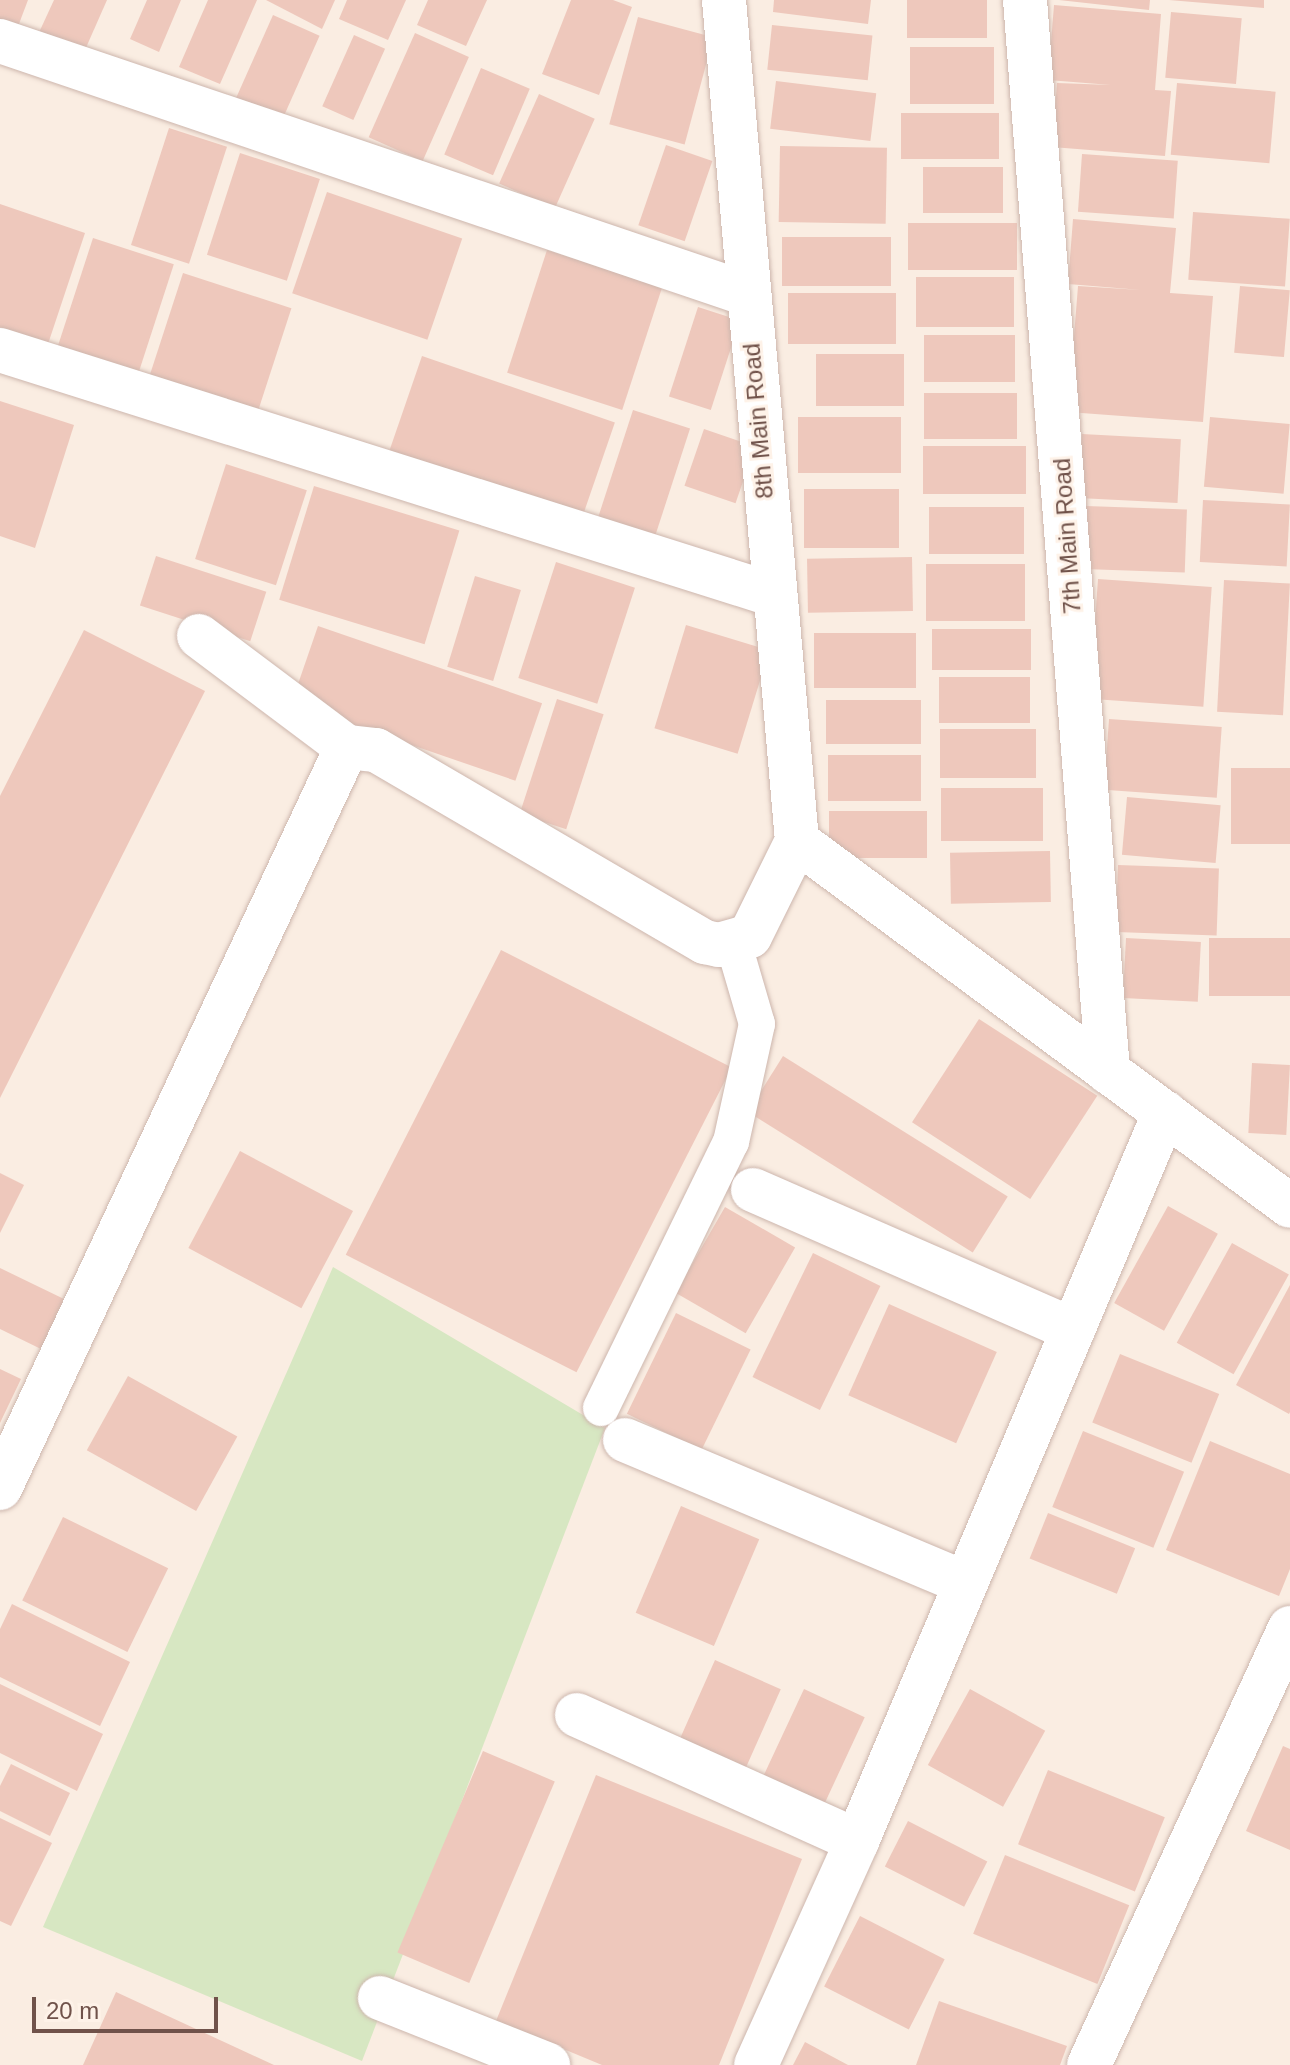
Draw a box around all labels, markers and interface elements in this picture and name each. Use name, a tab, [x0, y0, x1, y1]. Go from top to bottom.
street label: 8th Main Road	[737, 342, 779, 500]
street label: 7th Main Road	[1047, 457, 1087, 615]
scale bar	[36, 1981, 222, 2031]
text: 20 m	[46, 1997, 99, 2024]

